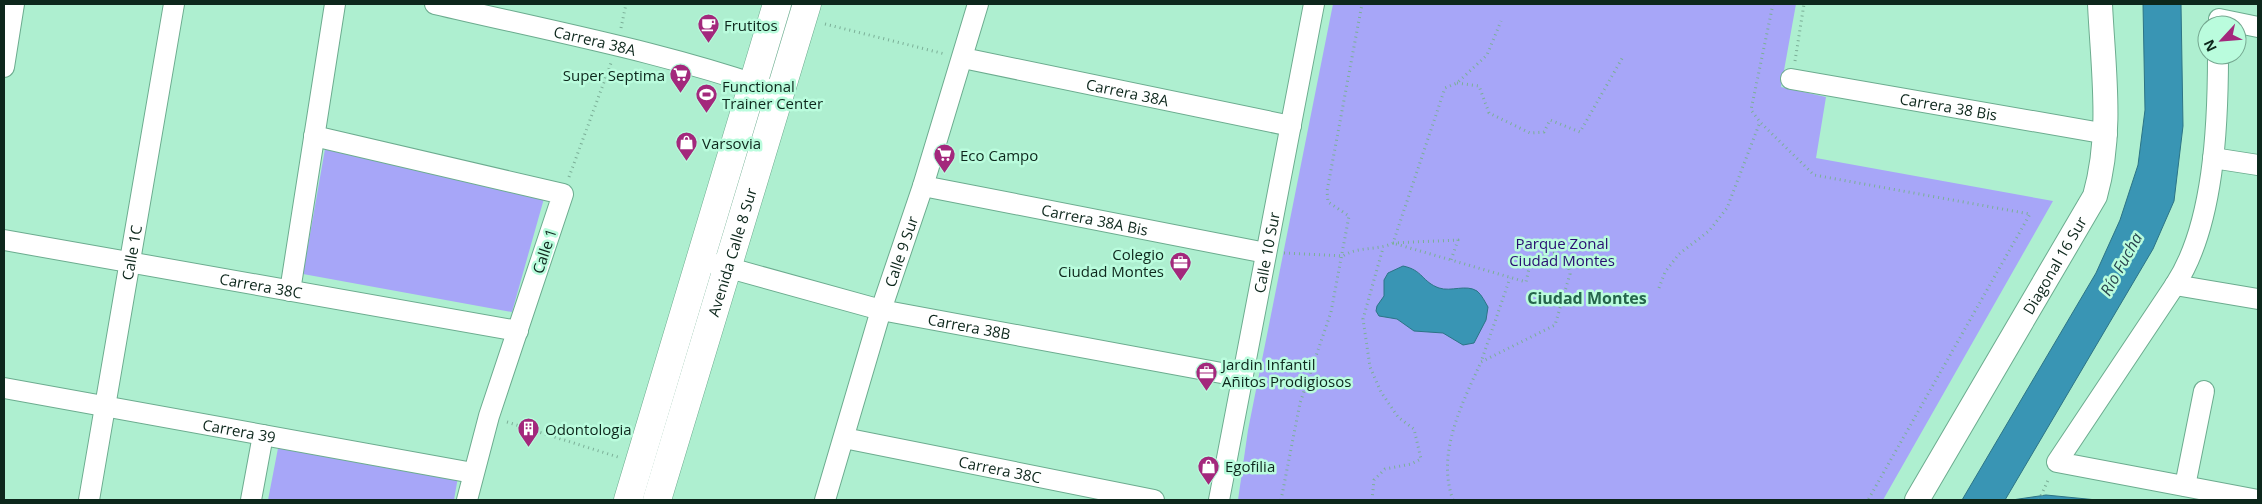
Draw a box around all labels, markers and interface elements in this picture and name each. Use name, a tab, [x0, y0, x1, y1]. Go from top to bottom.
cafe icon: Frutitos	[696, 13, 720, 44]
place label: Frutitos	[724, 15, 778, 35]
north arrow	[2197, 15, 2247, 65]
street label: Carrera 38A	[552, 21, 638, 60]
text: N	[2199, 37, 2221, 55]
supermarket icon: Super Septima	[669, 63, 693, 94]
place label: Super Septima	[563, 65, 665, 85]
street label: Carrera 38A	[1085, 74, 1171, 110]
place label: Functional Trainer Center	[722, 76, 823, 113]
sports icon: Functional Trainer Center	[694, 83, 718, 114]
street label: Carrera 38 Bis	[1898, 88, 1999, 125]
shop icon: Varsovia	[674, 131, 698, 162]
place label: Varsovia	[702, 133, 761, 153]
supermarket icon: Eco Campo	[932, 143, 956, 174]
place label: Eco Campo	[960, 145, 1038, 165]
street label: Avenida Calle 8 Sur	[703, 185, 761, 319]
street label: Carrera 38A Bis	[1040, 199, 1150, 240]
street label: Calle 10 Sur	[1249, 210, 1284, 295]
street label: Calle 9 Sur	[880, 213, 922, 290]
street label: Diagonal 16 Sur	[2018, 213, 2091, 318]
street label: Calle 1C	[117, 223, 146, 282]
street label: Calle 1	[527, 226, 561, 276]
water label: Río Fucha	[2095, 229, 2147, 299]
park label: Parque Zonal Ciudad Montes	[1509, 233, 1615, 270]
place label: Colegio Ciudad Montes	[1058, 244, 1164, 281]
office icon: Colegio Ciudad Montes	[1168, 251, 1192, 282]
street label: Carrera 38C	[218, 268, 304, 303]
district label: Ciudad Montes	[1527, 287, 1647, 309]
street label: Carrera 38B	[926, 309, 1012, 344]
place label: Jardin Infantil Añitos Prodigiosos	[1220, 354, 1351, 391]
office icon: Jardin Infantil Añitos Prodigiosos	[1194, 361, 1218, 392]
street label: Carrera 39	[201, 414, 277, 447]
building icon: Odontologia	[517, 417, 541, 448]
place label: Odontologia	[545, 419, 632, 439]
street label: Carrera 38C	[957, 451, 1043, 487]
shop icon: Egofilia	[1197, 454, 1221, 485]
place label: Egofilia	[1225, 456, 1275, 476]

